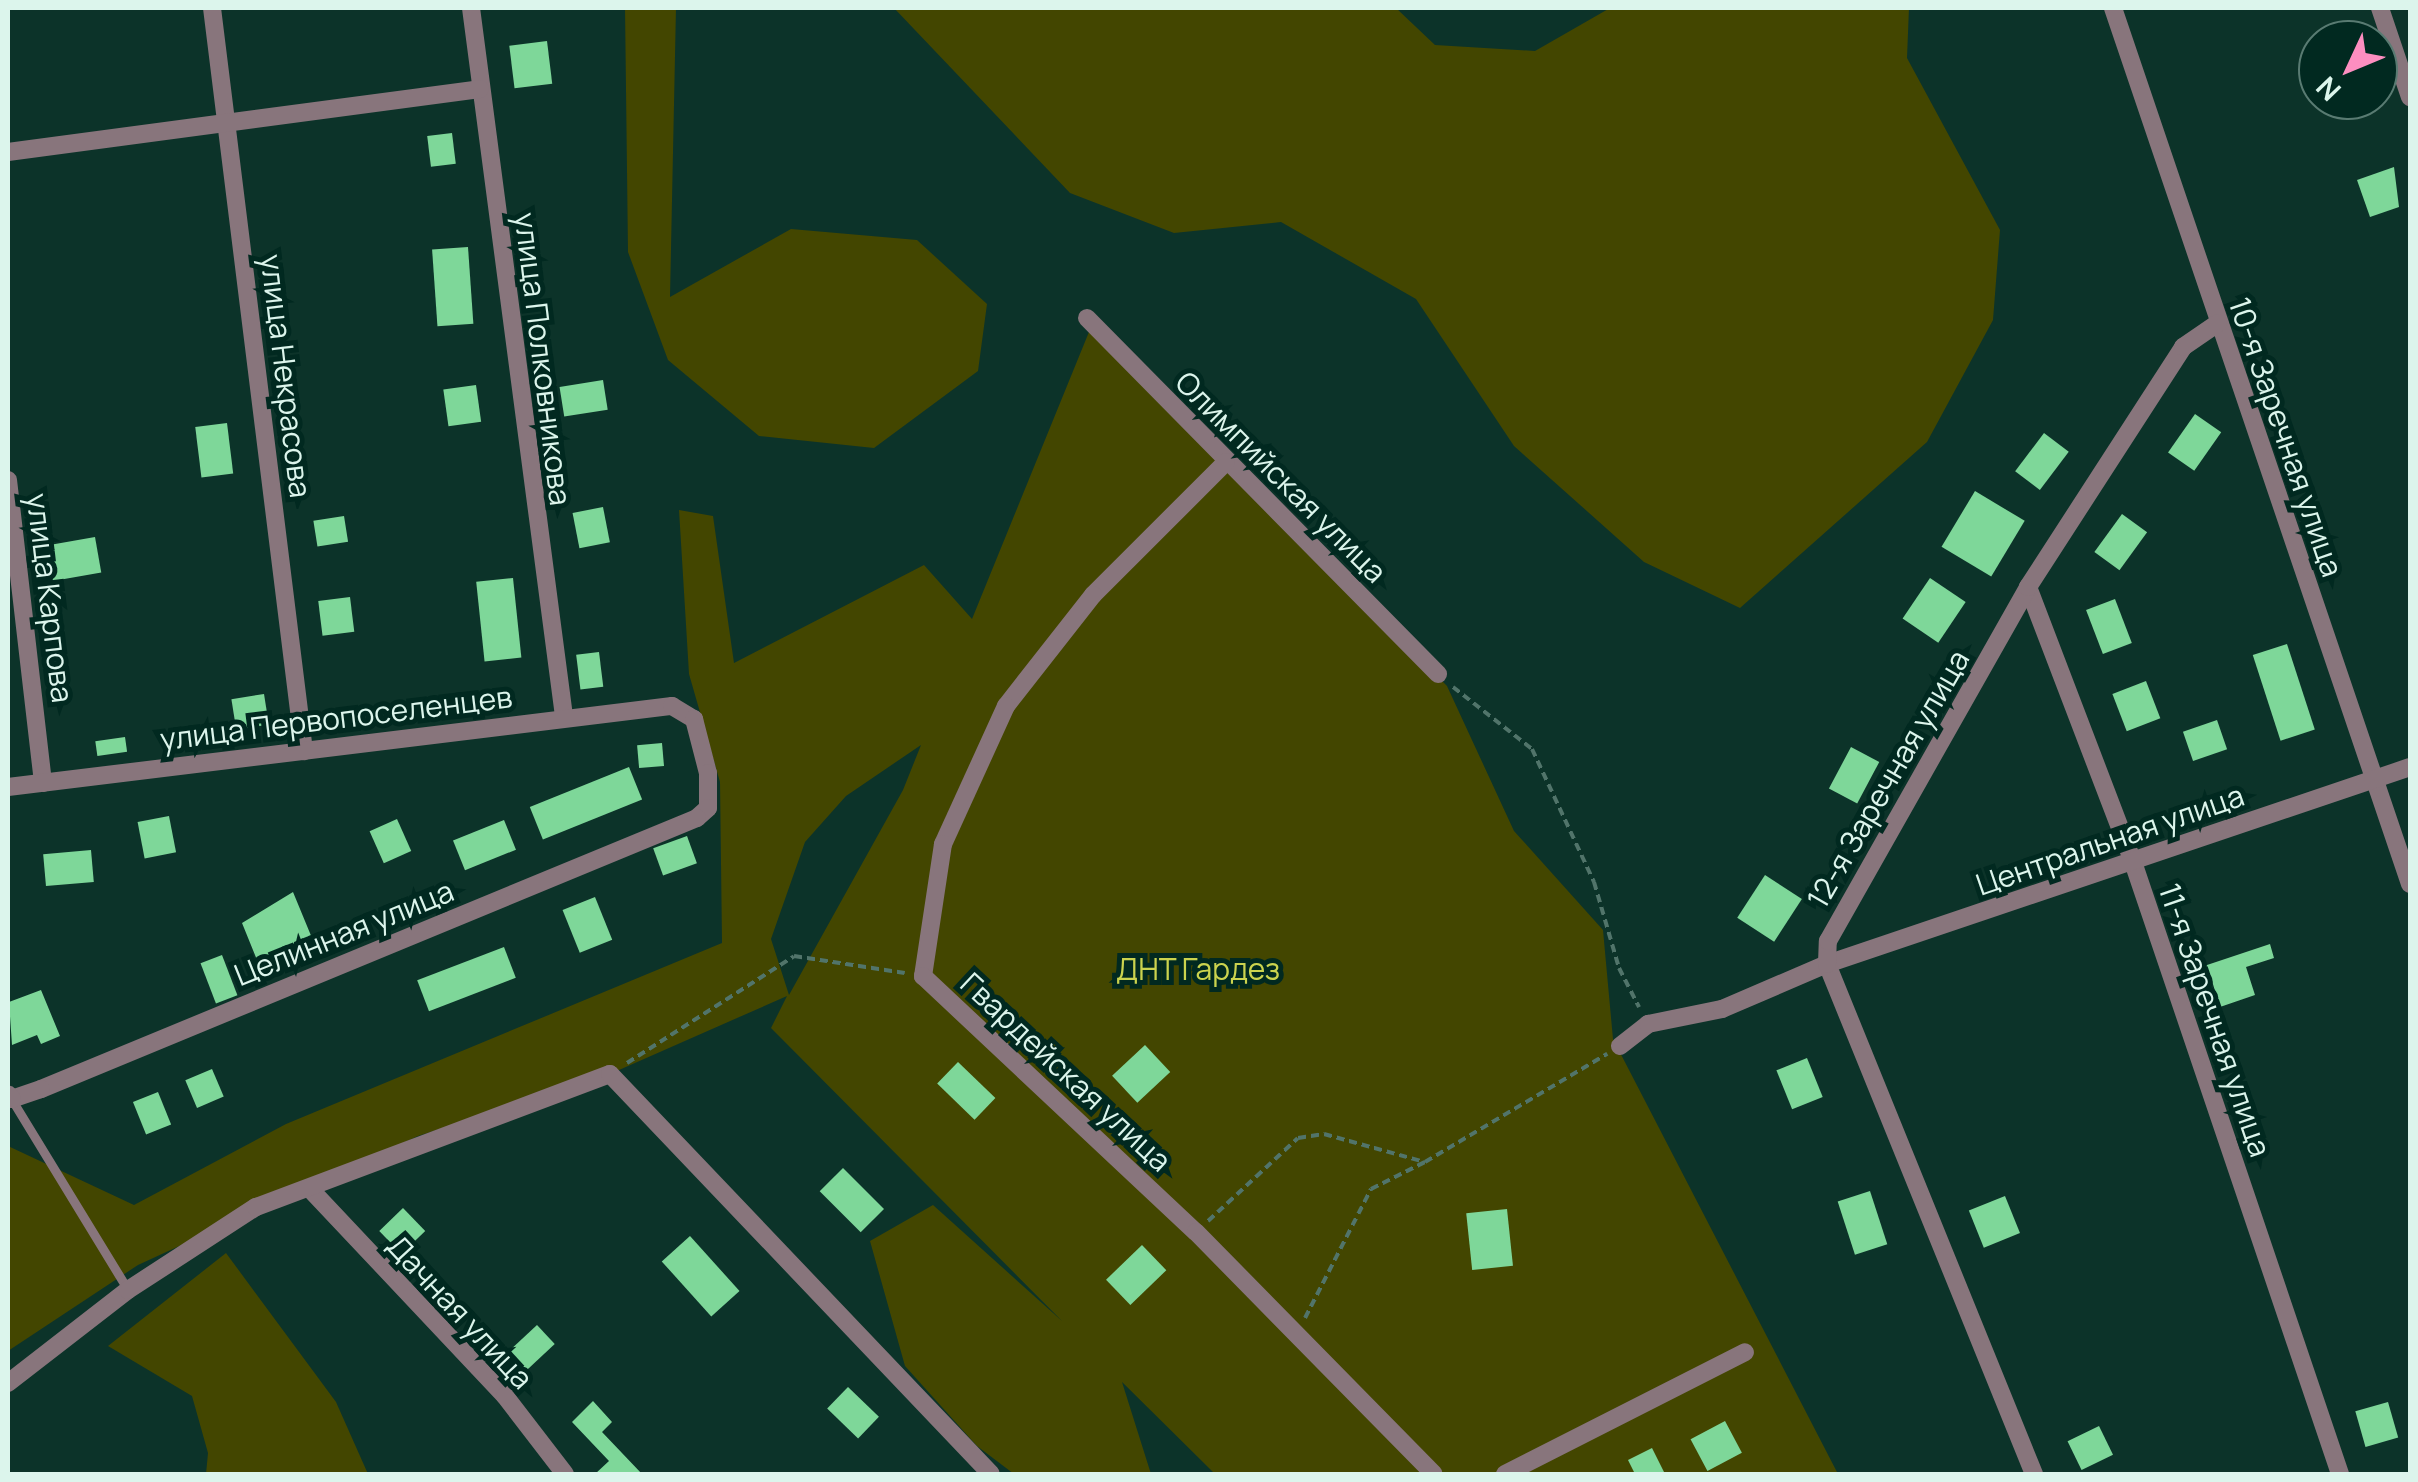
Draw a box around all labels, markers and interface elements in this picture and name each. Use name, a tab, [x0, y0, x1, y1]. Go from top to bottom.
north arrow	[2298, 20, 2398, 120]
text: N	[2307, 69, 2349, 110]
street label: улица Полковникова	[507, 211, 579, 507]
street label: улица Некрасова	[253, 252, 319, 500]
street label: 10-я Заречная улица	[2221, 293, 2351, 581]
street label: Олимпийская улица	[1168, 364, 1394, 590]
street label: улица Карпова	[19, 491, 81, 705]
street label: 12-я Заречная улица	[1799, 644, 1977, 914]
street label: улица Первопоселенцев	[158, 679, 514, 757]
street label: Центральная улица	[1971, 777, 2249, 903]
street label: Целинная улица	[229, 873, 459, 993]
street label: 11-я Заречная улица	[2151, 879, 2279, 1161]
park label: ДНТ Гардез	[1116, 951, 1280, 987]
street label: Гвардейская улица	[953, 965, 1179, 1179]
street label: Дачная улица	[380, 1228, 540, 1396]

